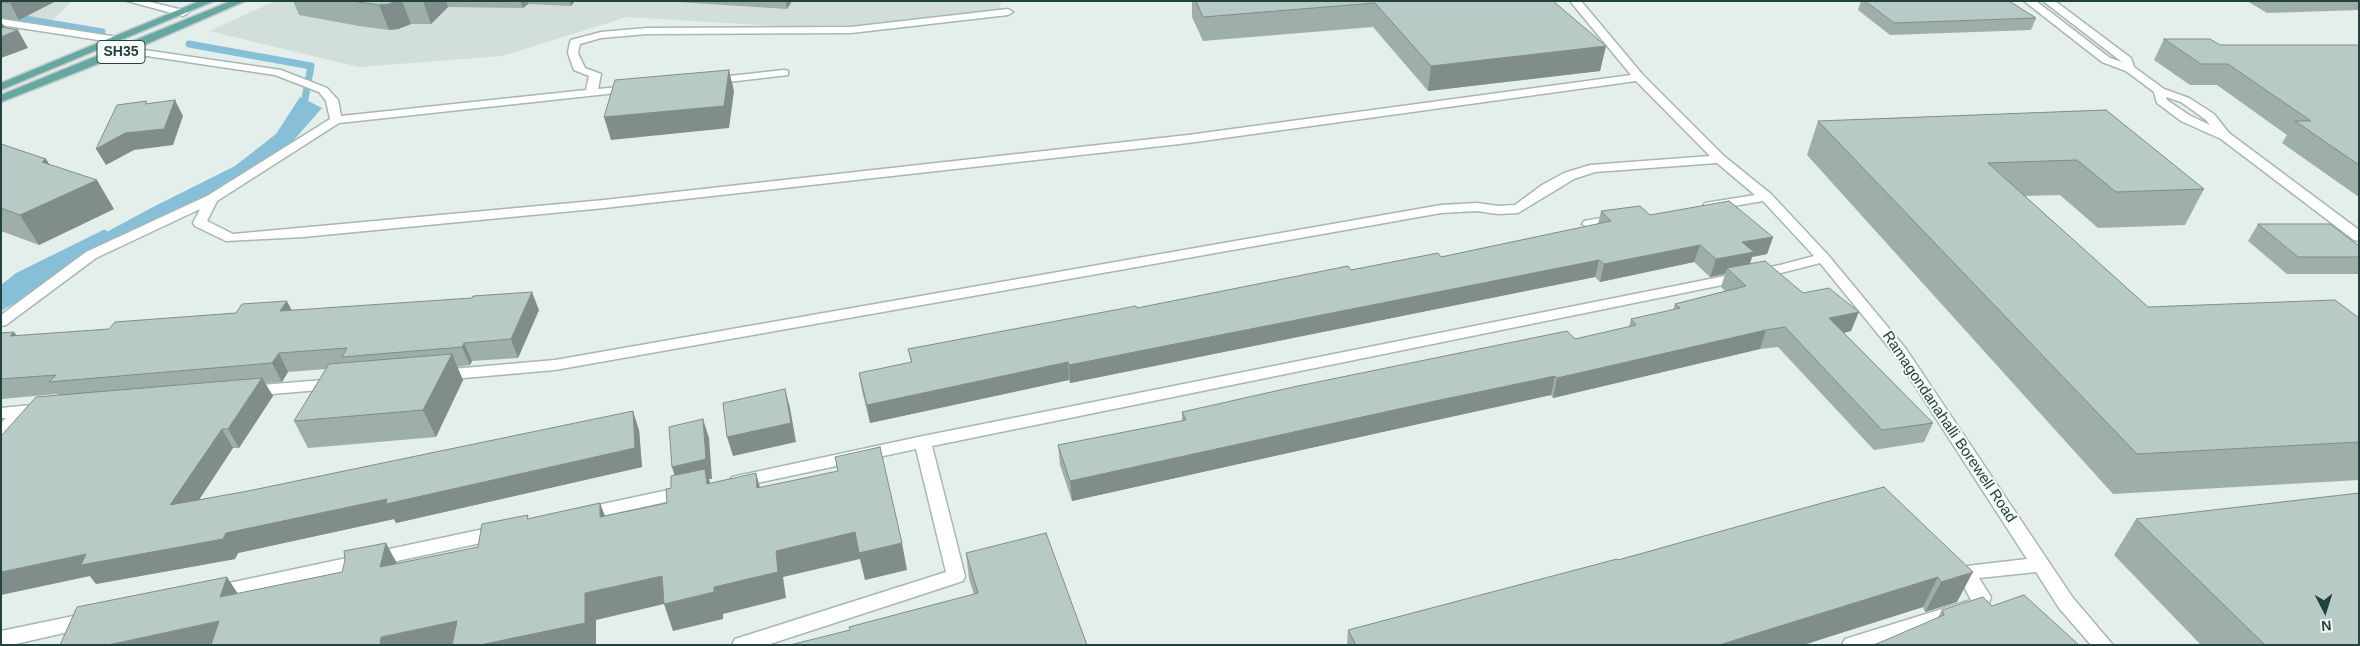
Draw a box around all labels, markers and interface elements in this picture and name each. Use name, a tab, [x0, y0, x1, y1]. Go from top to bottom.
road number: SH35	[97, 41, 145, 64]
street label: Ramagondanahalli Borewell Road	[1878, 328, 2020, 526]
north arrow	[2300, 586, 2350, 636]
text: N	[2321, 618, 2332, 634]

